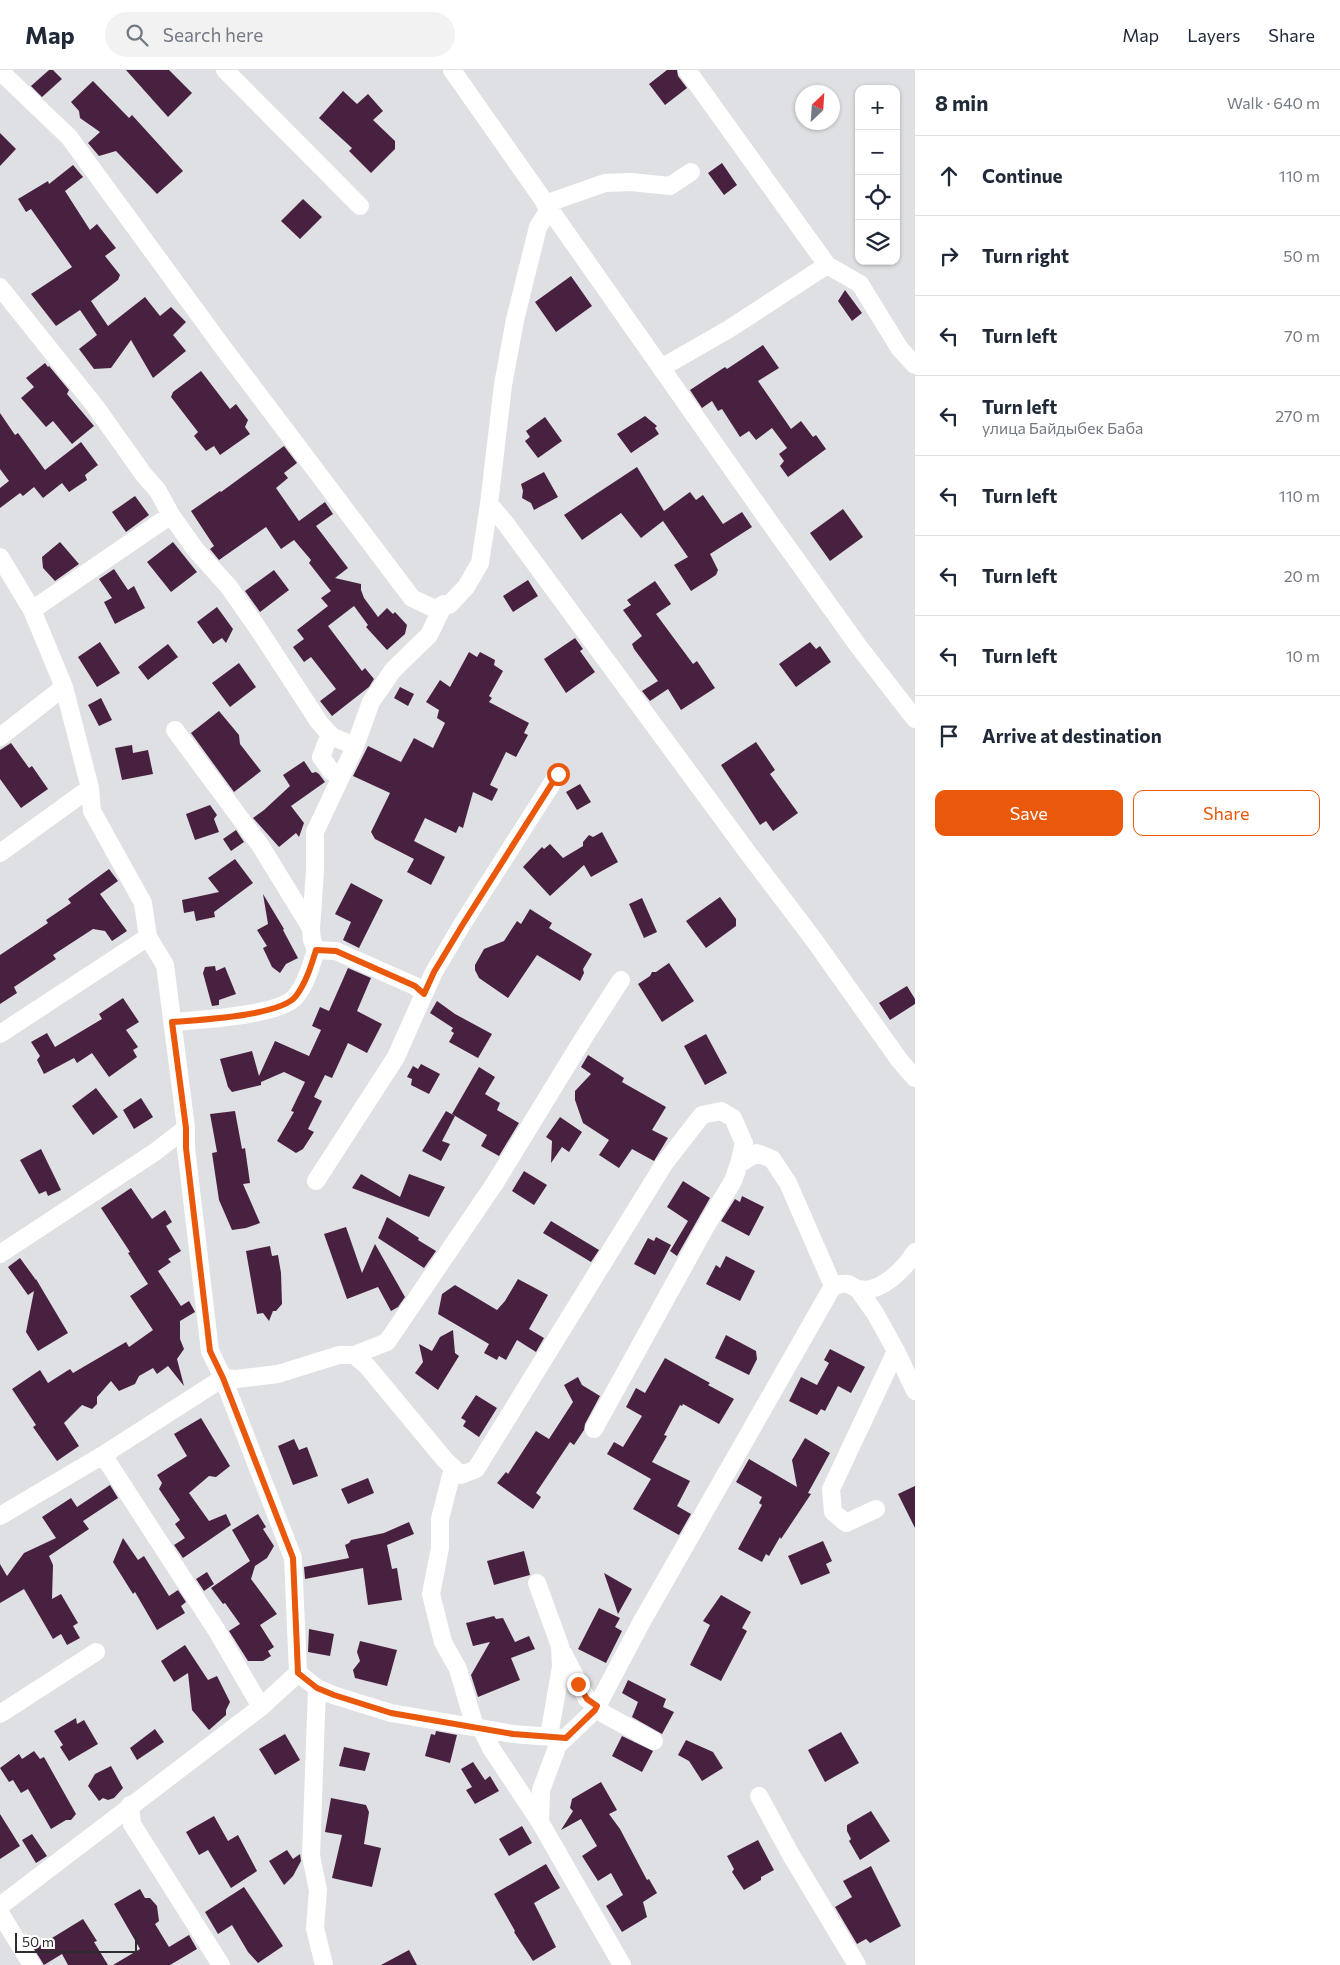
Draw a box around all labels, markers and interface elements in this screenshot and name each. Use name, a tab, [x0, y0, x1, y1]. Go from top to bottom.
search box	[105, 12, 455, 57]
text: Map	[25, 20, 75, 49]
icon: search	[123, 21, 151, 49]
text: Search here	[163, 23, 263, 46]
text: Map	[1122, 24, 1159, 46]
text: Layers	[1187, 24, 1240, 46]
text: Share	[1268, 24, 1315, 46]
north arrow	[795, 85, 840, 130]
map controls	[855, 85, 900, 265]
button: +	[855, 85, 900, 130]
text: 8 min	[935, 90, 988, 115]
text: Walk · 640 m	[1227, 93, 1320, 112]
button: −	[855, 130, 900, 175]
icon: ahead	[935, 162, 963, 190]
text: Continue	[982, 164, 1062, 187]
text: 110 m	[1279, 166, 1320, 185]
button: locate	[855, 175, 900, 220]
button: layers	[855, 220, 900, 265]
icon: right	[935, 242, 963, 270]
text: Turn right	[982, 244, 1069, 267]
text: 50 m	[1283, 246, 1320, 265]
icon: left	[935, 322, 963, 350]
text: Turn left	[982, 324, 1057, 347]
text: 70 m	[1284, 326, 1320, 345]
text: Turn left	[982, 395, 1057, 418]
icon: left	[935, 402, 963, 430]
text: 270 m	[1275, 406, 1320, 425]
text: улица Байдыбек Баба	[982, 418, 1143, 437]
icon: left	[935, 482, 963, 510]
text: Turn left	[982, 484, 1057, 507]
text: 110 m	[1279, 486, 1320, 505]
icon: left	[935, 562, 963, 590]
text: Turn left	[982, 564, 1057, 587]
text: 20 m	[1284, 566, 1320, 585]
icon: left	[935, 642, 963, 670]
text: Turn left	[982, 644, 1057, 667]
text: 10 m	[1286, 646, 1320, 665]
icon: arrive	[935, 722, 963, 750]
text: Arrive at destination	[982, 724, 1162, 747]
route start	[547, 763, 570, 786]
button: Save	[935, 790, 1123, 836]
button: Share	[1133, 790, 1320, 836]
route end	[567, 1673, 590, 1696]
scale bar	[15, 1930, 138, 1953]
text: 50 m	[22, 1933, 54, 1950]

